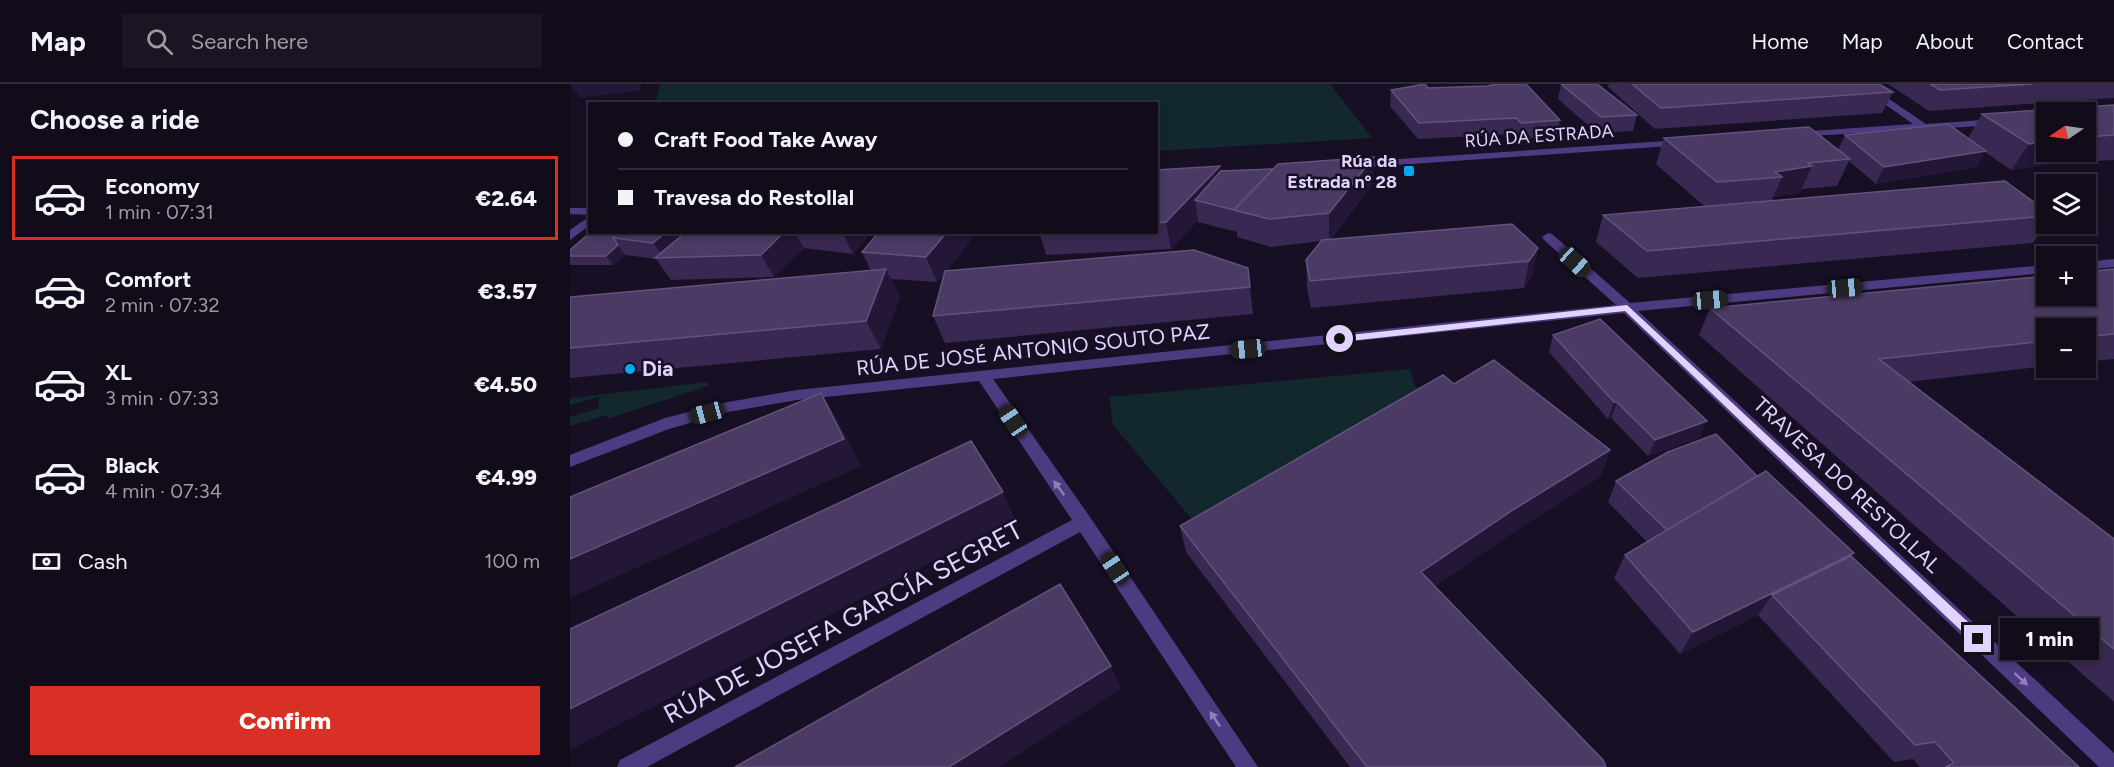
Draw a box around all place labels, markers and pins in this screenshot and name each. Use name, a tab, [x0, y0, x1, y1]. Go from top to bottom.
place label: Rúa da Estrada nº 28	[1287, 150, 1397, 193]
marker: Rúa da Estrada nº 28	[1402, 164, 1416, 178]
place label: Dia	[642, 356, 673, 381]
marker: Dia	[623, 362, 637, 376]

